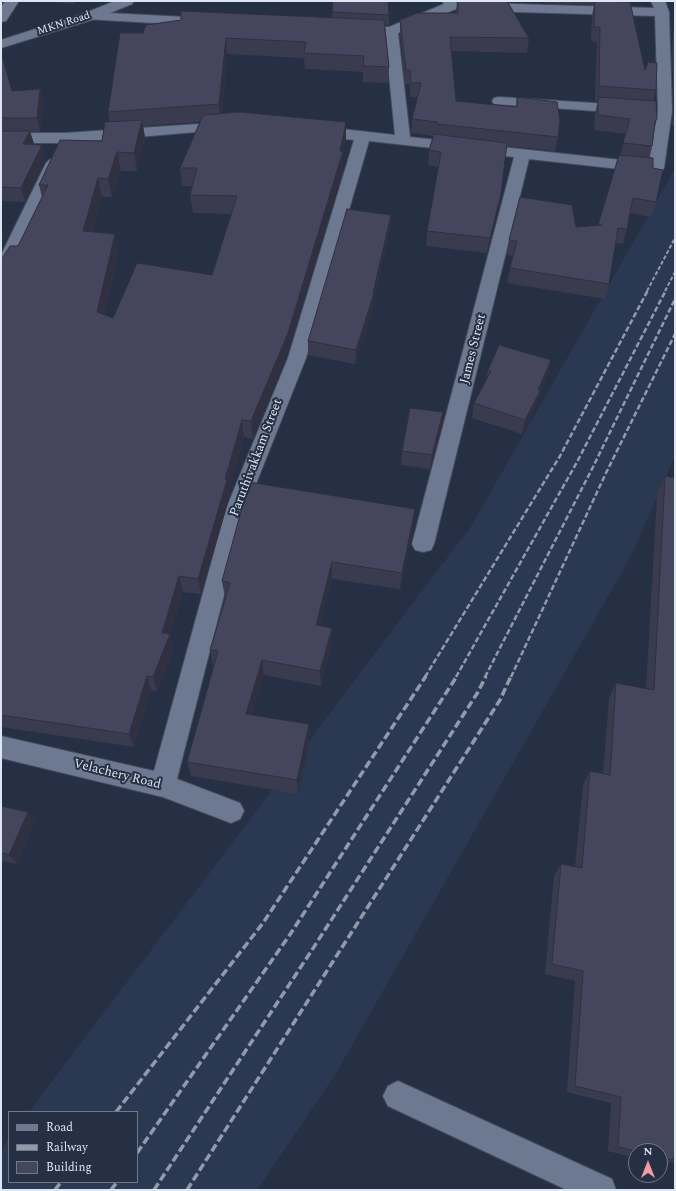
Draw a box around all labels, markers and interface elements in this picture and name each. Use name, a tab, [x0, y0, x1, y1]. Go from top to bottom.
street label: MKN Road	[36, 9, 92, 39]
street label: James Street	[458, 312, 490, 386]
street label: Paruthivakkam Street	[227, 397, 287, 519]
street label: Velachery Road	[72, 757, 162, 793]
legend	[8, 1111, 138, 1183]
text: Road	[46, 1118, 73, 1137]
text: Railway	[46, 1138, 88, 1157]
north arrow	[628, 1143, 668, 1183]
text: N	[644, 1143, 652, 1160]
text: Building	[46, 1158, 92, 1177]

